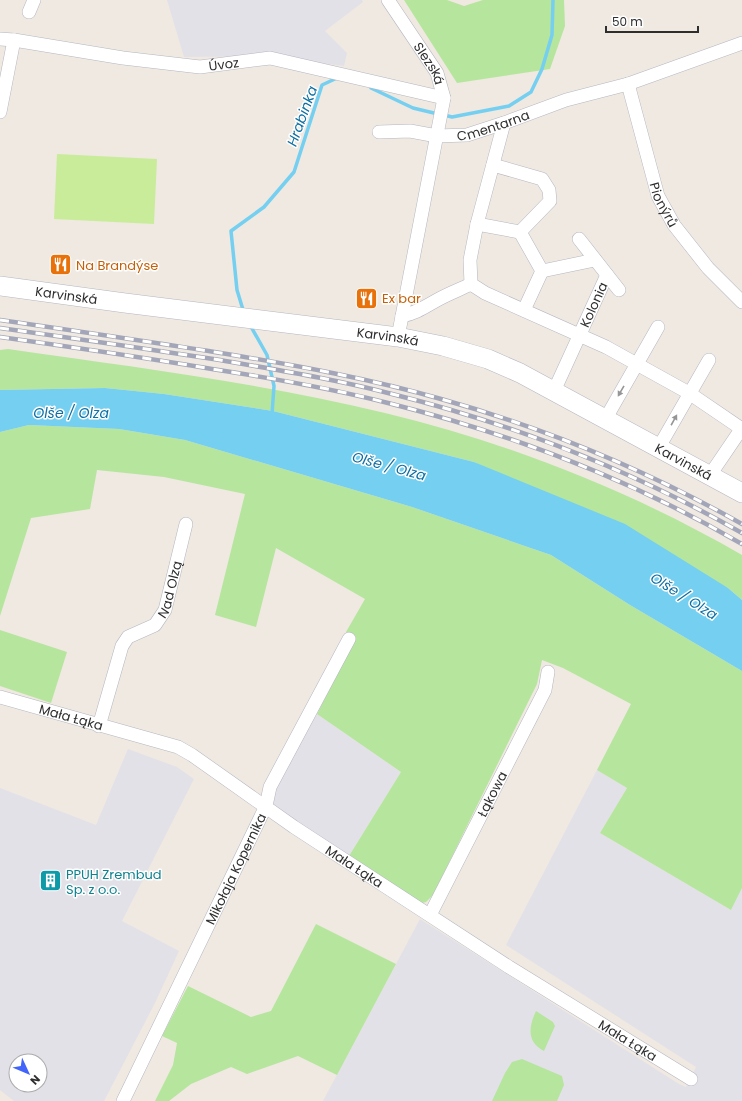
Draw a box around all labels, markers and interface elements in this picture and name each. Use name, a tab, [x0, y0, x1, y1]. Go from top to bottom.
scale bar	[606, 8, 698, 34]
text: 50 m	[612, 13, 643, 30]
street label: Slezská	[409, 38, 449, 87]
street label: Úvoz	[208, 53, 240, 75]
water label: Hrabinka	[282, 83, 322, 149]
street label: Cmentarna	[457, 105, 532, 145]
street label: Pionýrů	[645, 180, 683, 230]
restaurant icon: Na Brandýse	[47, 252, 73, 278]
place label: Na Brandýse	[76, 256, 158, 275]
street label: Kolonia	[575, 279, 612, 330]
street label: Karvinská	[34, 281, 99, 309]
restaurant icon: Ex bar	[354, 285, 380, 311]
place label: Ex bar	[382, 289, 421, 308]
street label: Karvinská	[356, 322, 420, 350]
one-way arrow	[618, 385, 625, 397]
water label: Olše / Olza	[33, 403, 109, 423]
one-way arrow	[670, 414, 677, 426]
street label: Karvinská	[652, 438, 716, 485]
water label: Olše / Olza	[350, 447, 429, 486]
street label: Nad Olzą	[153, 559, 186, 622]
water label: Olše / Olza	[647, 567, 722, 625]
street label: Mała Łąka	[37, 699, 105, 735]
street label: Łąkowa	[472, 768, 512, 820]
street label: Mikołaja Kopernika	[200, 810, 271, 928]
street label: Mała Łąka	[322, 841, 387, 892]
place label: PPUH Zrembud Sp. z o.o.	[66, 865, 162, 899]
building icon: PPUH Zrembud Sp. z o.o.	[37, 868, 63, 894]
street label: Mała Łąka	[595, 1015, 661, 1065]
north arrow	[8, 1053, 48, 1093]
text: N	[27, 1071, 44, 1088]

